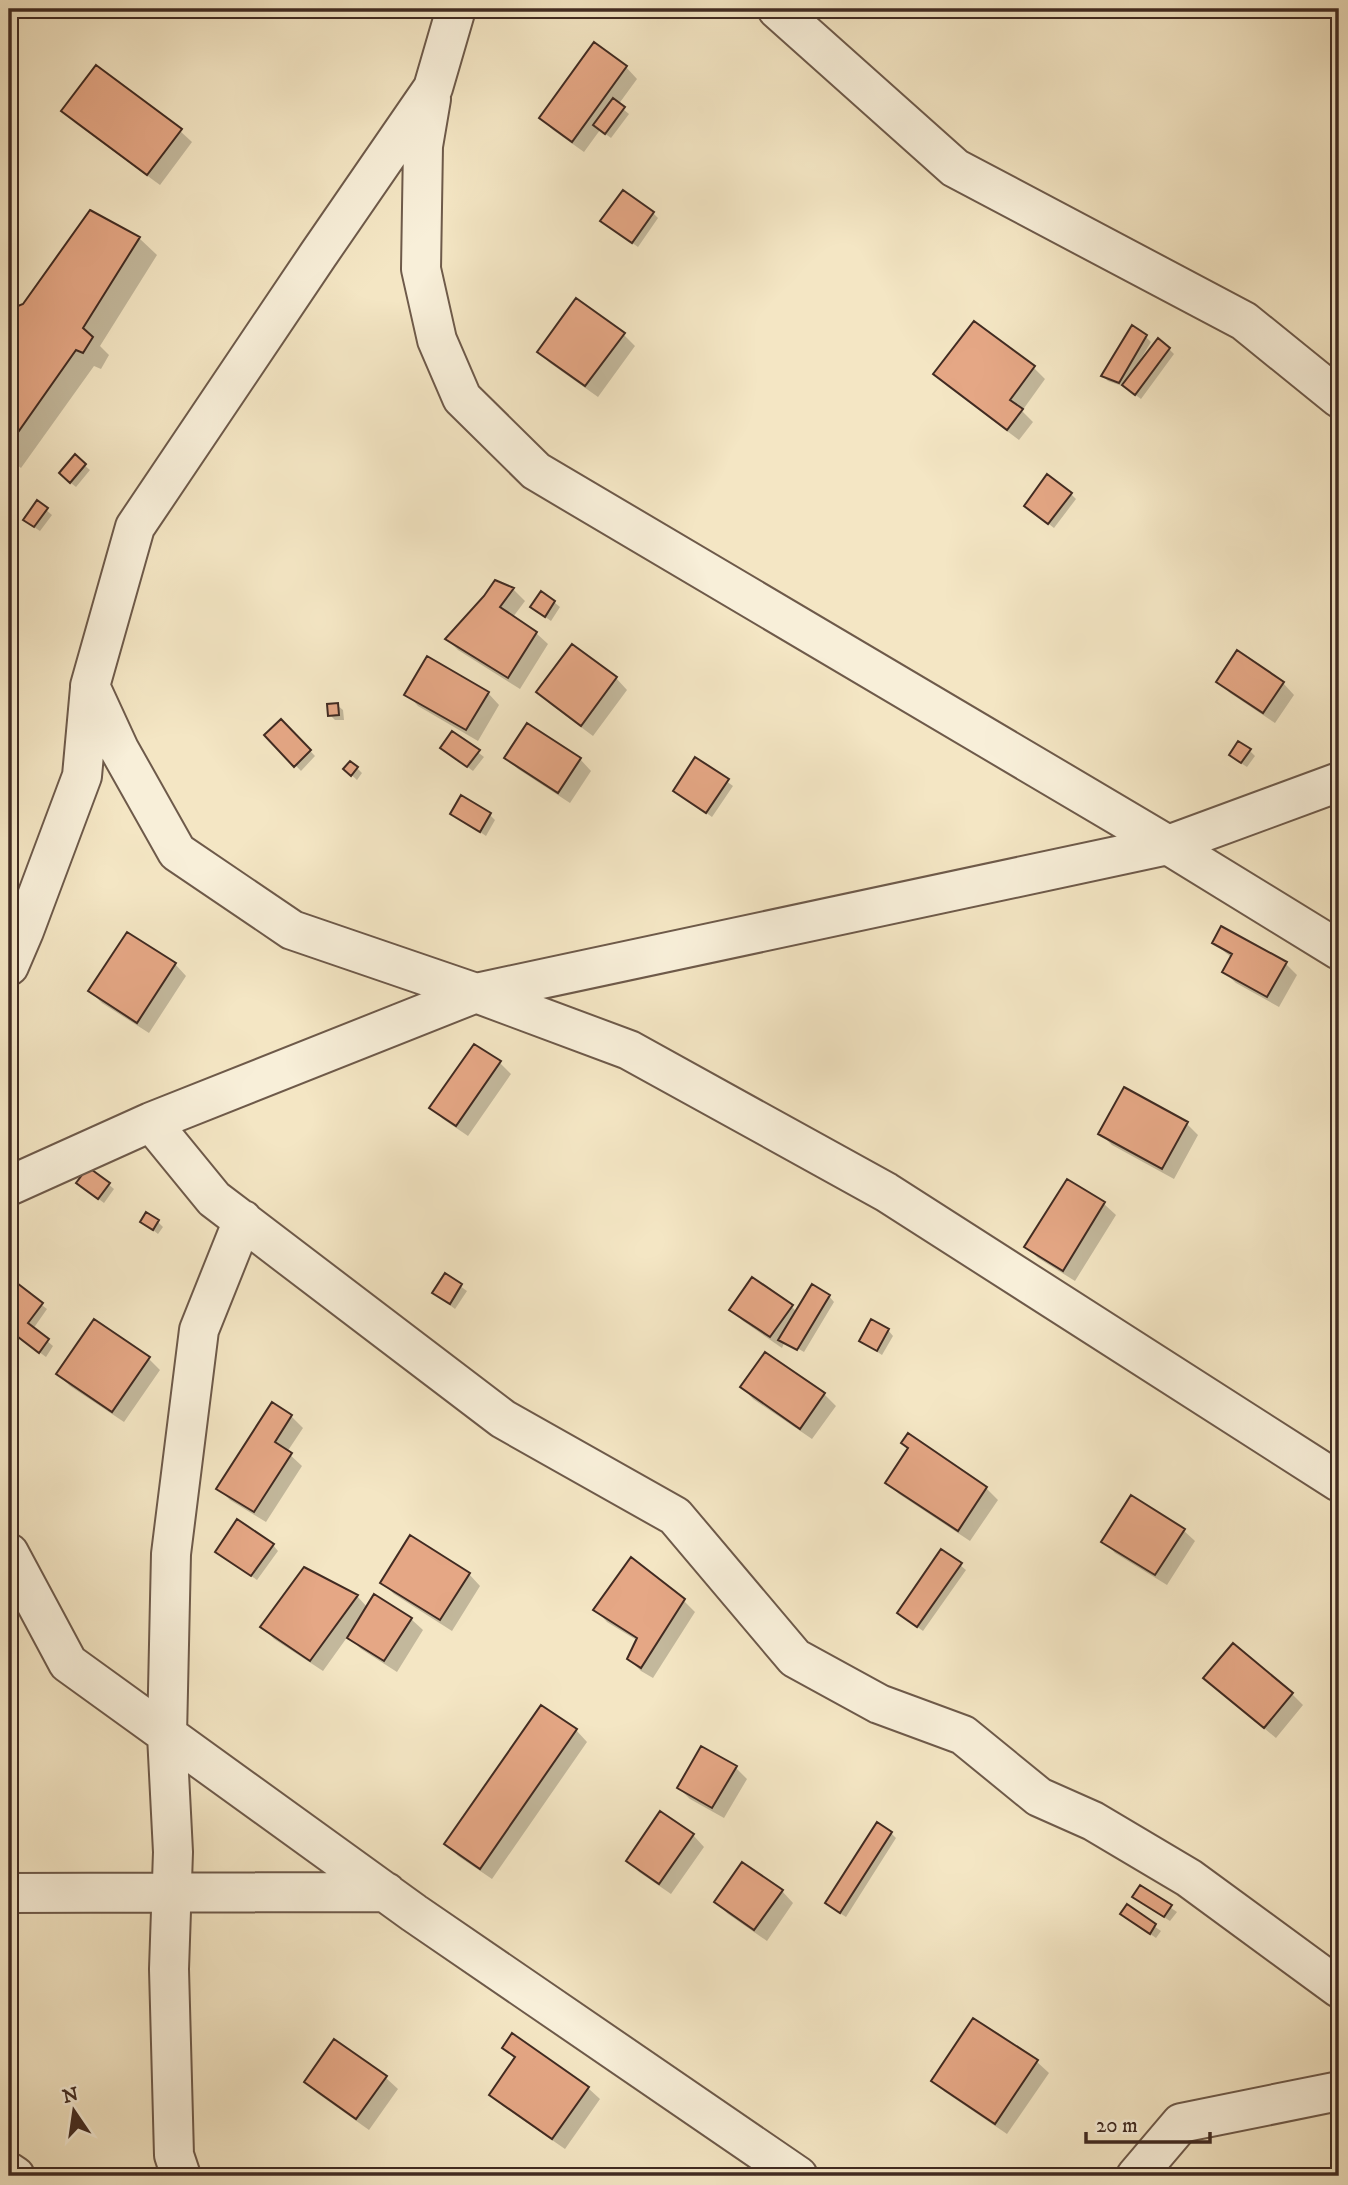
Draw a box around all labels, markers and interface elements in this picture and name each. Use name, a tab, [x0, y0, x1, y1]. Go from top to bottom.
north arrow	[38, 2076, 108, 2146]
text: N	[60, 2083, 81, 2109]
scale bar	[1086, 2101, 1210, 2145]
text: 20 m	[1096, 2113, 1138, 2139]

